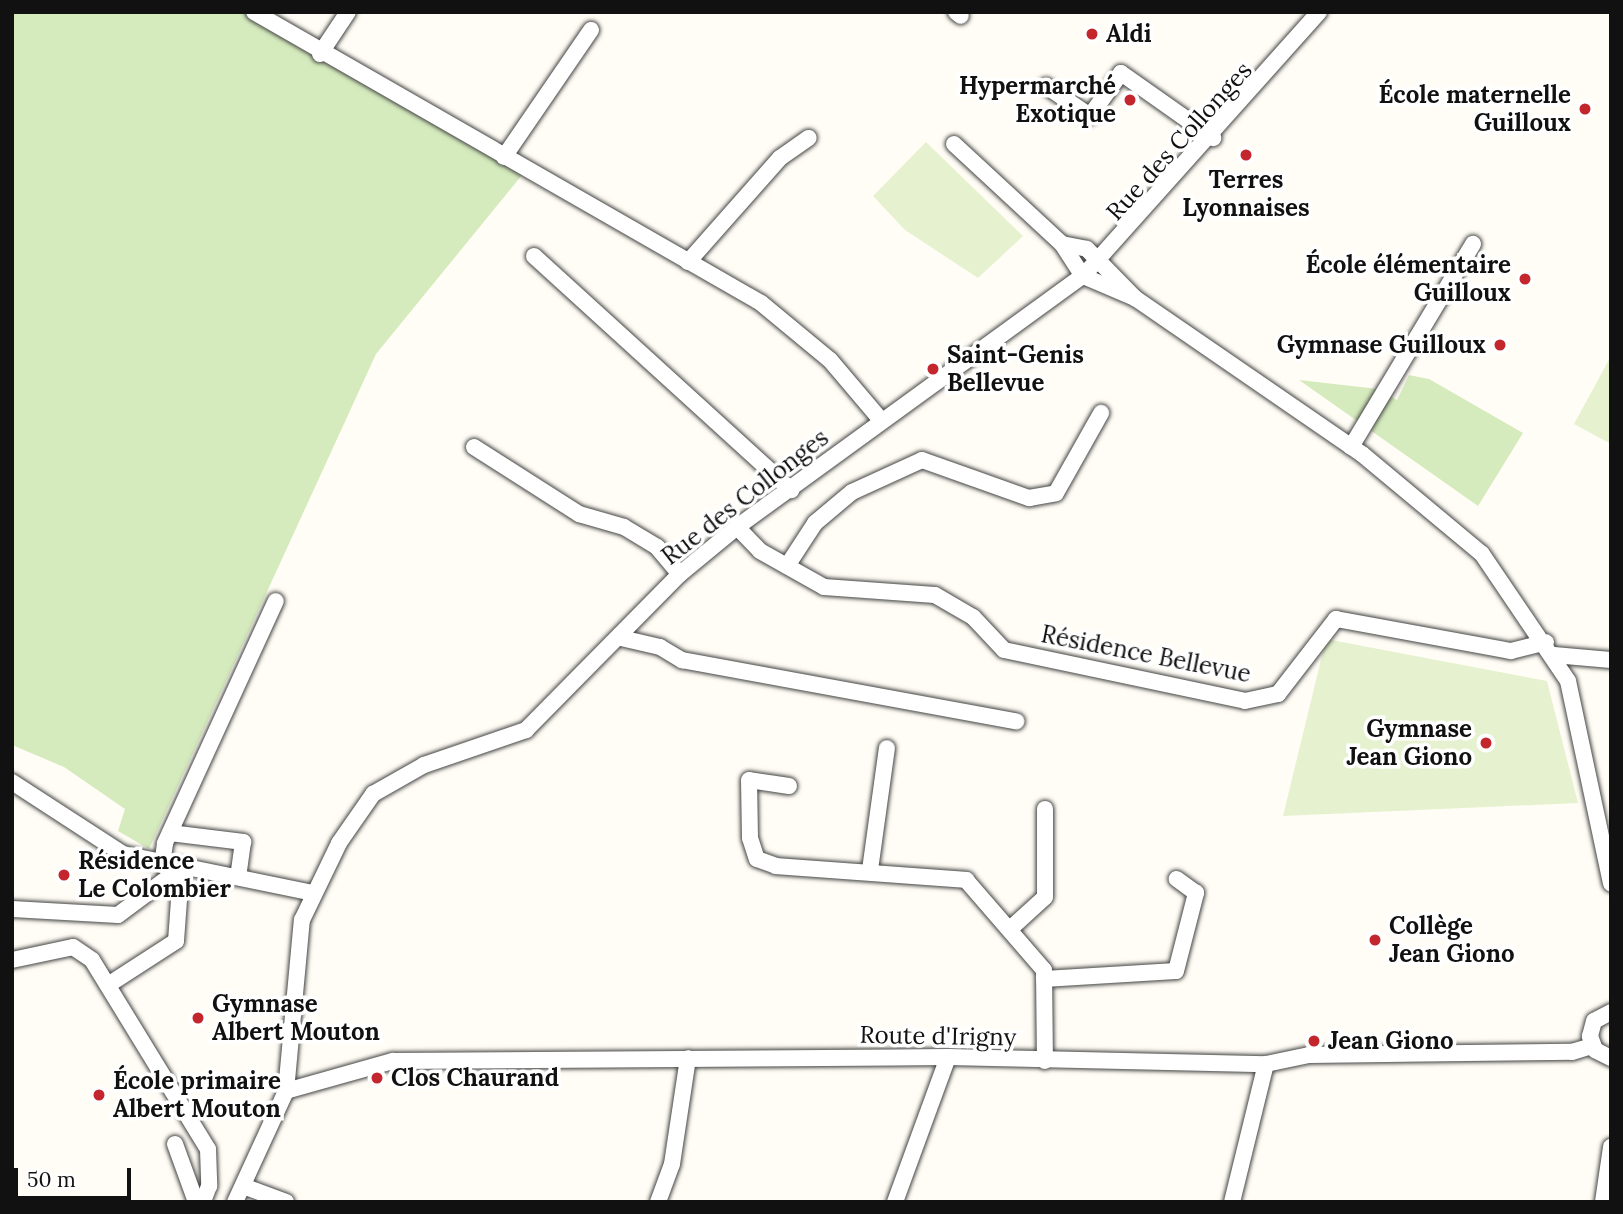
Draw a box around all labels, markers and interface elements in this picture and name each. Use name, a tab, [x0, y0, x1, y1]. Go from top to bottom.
place label: Aldi	[1106, 20, 1152, 48]
marker: Aldi	[1084, 26, 1100, 42]
street label: Rue des Collonges	[1100, 56, 1258, 226]
place label: Hypermarché Exotique	[959, 72, 1116, 128]
place label: École maternelle Guilloux	[1378, 81, 1571, 137]
marker: Hypermarché Exotique	[1122, 92, 1138, 108]
marker: École maternelle Guilloux	[1577, 101, 1593, 117]
marker: Terres Lyonnaises	[1238, 147, 1254, 163]
place label: Terres Lyonnaises	[1182, 166, 1310, 222]
place label: École élémentaire Guilloux	[1305, 251, 1511, 307]
marker: École élémentaire Guilloux	[1517, 271, 1533, 287]
place label: Gymnase Guilloux	[1277, 331, 1486, 359]
marker: Gymnase Guilloux	[1492, 337, 1508, 353]
place label: Saint-Genis Bellevue	[947, 341, 1084, 397]
marker: Saint-Genis Bellevue	[925, 361, 941, 377]
street label: Rue des Collonges	[656, 423, 834, 571]
street label: Résidence Bellevue	[1039, 620, 1253, 688]
place label: Gymnase Jean Giono	[1346, 715, 1472, 771]
marker: Gymnase Jean Giono	[1478, 735, 1494, 751]
place label: Résidence Le Colombier	[78, 847, 231, 903]
marker: Résidence Le Colombier	[56, 867, 72, 883]
place label: Collège Jean Giono	[1389, 912, 1515, 968]
marker: Collège Jean Giono	[1367, 932, 1383, 948]
place label: Gymnase Albert Mouton	[212, 990, 380, 1046]
marker: Gymnase Albert Mouton	[190, 1010, 206, 1026]
street label: Route d'Irigny	[859, 1020, 1017, 1052]
place label: Jean Giono	[1328, 1027, 1454, 1055]
marker: Jean Giono	[1306, 1033, 1322, 1049]
place label: Clos Chaurand	[391, 1064, 559, 1092]
place label: École primaire Albert Mouton	[113, 1067, 281, 1123]
marker: Clos Chaurand	[369, 1070, 385, 1086]
marker: École primaire Albert Mouton	[91, 1087, 107, 1103]
scale bar	[18, 1154, 135, 1198]
text: 50 m	[27, 1166, 76, 1193]

